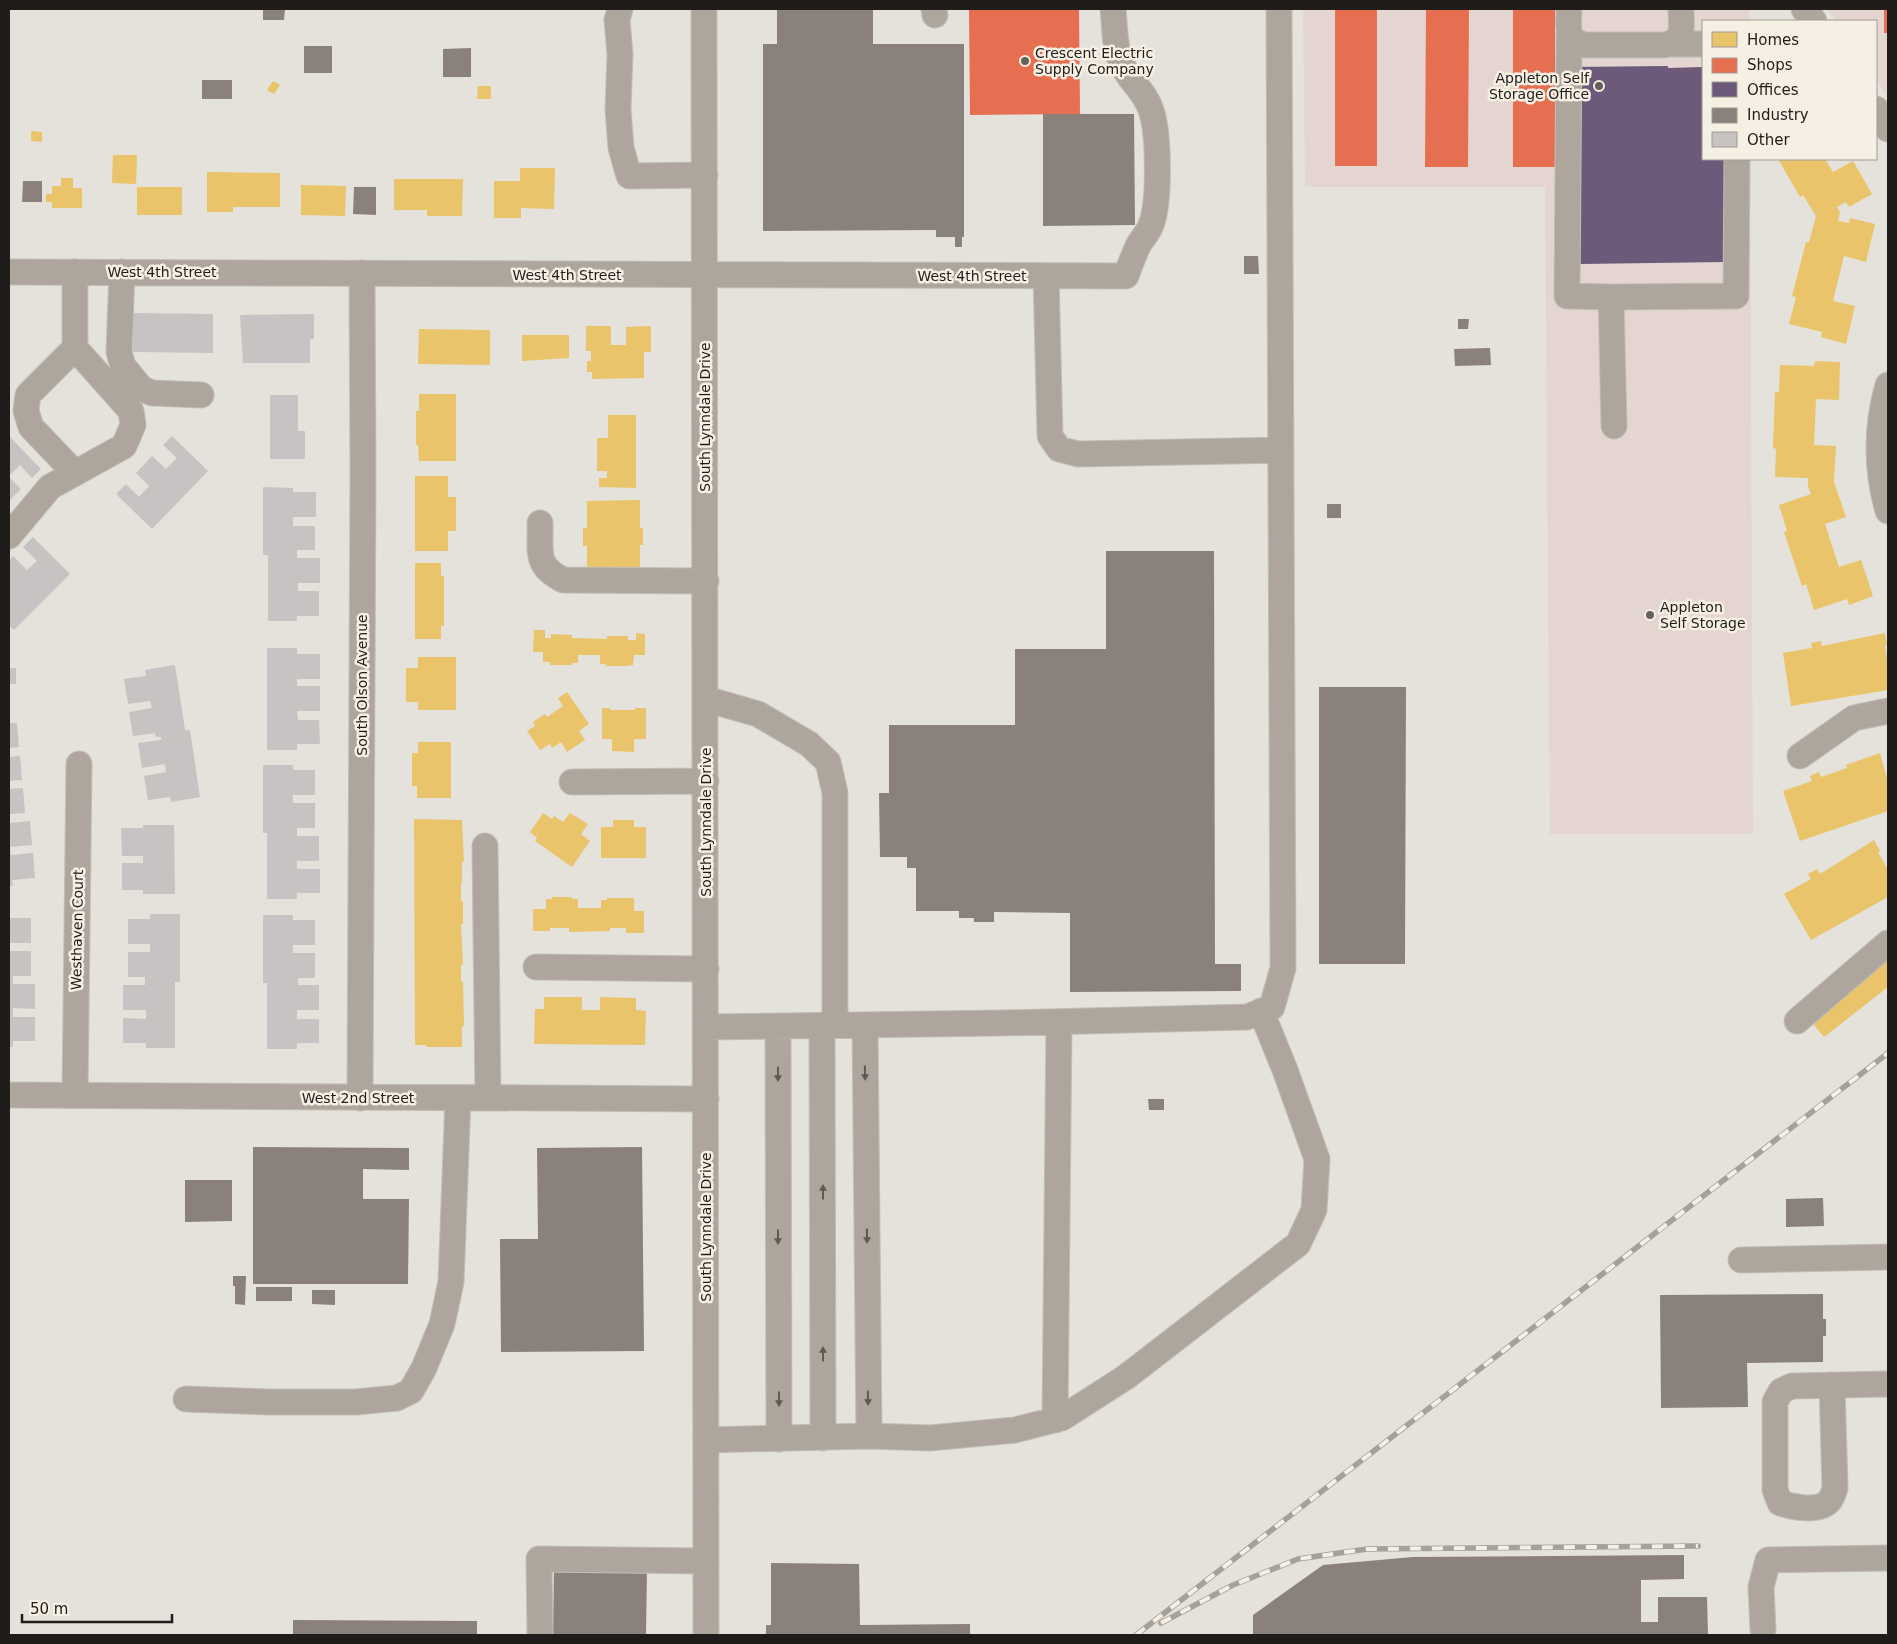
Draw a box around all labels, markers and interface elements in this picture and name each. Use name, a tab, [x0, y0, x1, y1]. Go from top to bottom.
legend	[1702, 20, 1877, 160]
text: Homes	[1747, 31, 1799, 49]
place label: Crescent Electric Supply Company	[1035, 45, 1154, 77]
marker: Crescent Electric Supply Company	[1019, 55, 1031, 67]
text: Shops	[1747, 56, 1793, 74]
place label: Appleton Self Storage Office	[1489, 70, 1590, 102]
marker: Appleton Self Storage Office	[1593, 80, 1605, 92]
text: Offices	[1747, 81, 1799, 99]
text: Industry	[1747, 106, 1809, 124]
text: Other	[1747, 131, 1790, 149]
street label: West 4th Street	[107, 264, 217, 280]
street label: West 4th Street	[512, 267, 622, 283]
street label: West 4th Street	[917, 268, 1027, 284]
street label: South Lynndale Drive	[697, 342, 713, 492]
place label: Appleton Self Storage	[1660, 599, 1746, 631]
marker: Appleton Self Storage	[1644, 609, 1656, 621]
street label: South Olson Avenue	[354, 614, 370, 756]
street label: South Lynndale Drive	[698, 747, 714, 897]
street label: Westhaven Court	[68, 869, 86, 990]
one-way arrow	[861, 1066, 869, 1082]
one-way arrow	[774, 1067, 782, 1083]
street label: West 2nd Street	[302, 1090, 415, 1106]
street label: South Lynndale Drive	[698, 1152, 714, 1302]
one-way arrow	[819, 1184, 827, 1200]
one-way arrow	[863, 1228, 871, 1244]
one-way arrow	[774, 1229, 782, 1245]
one-way arrow	[819, 1346, 827, 1362]
one-way arrow	[864, 1391, 872, 1407]
one-way arrow	[775, 1392, 783, 1408]
scale bar	[22, 1592, 172, 1624]
text: 50 m	[30, 1600, 68, 1618]

